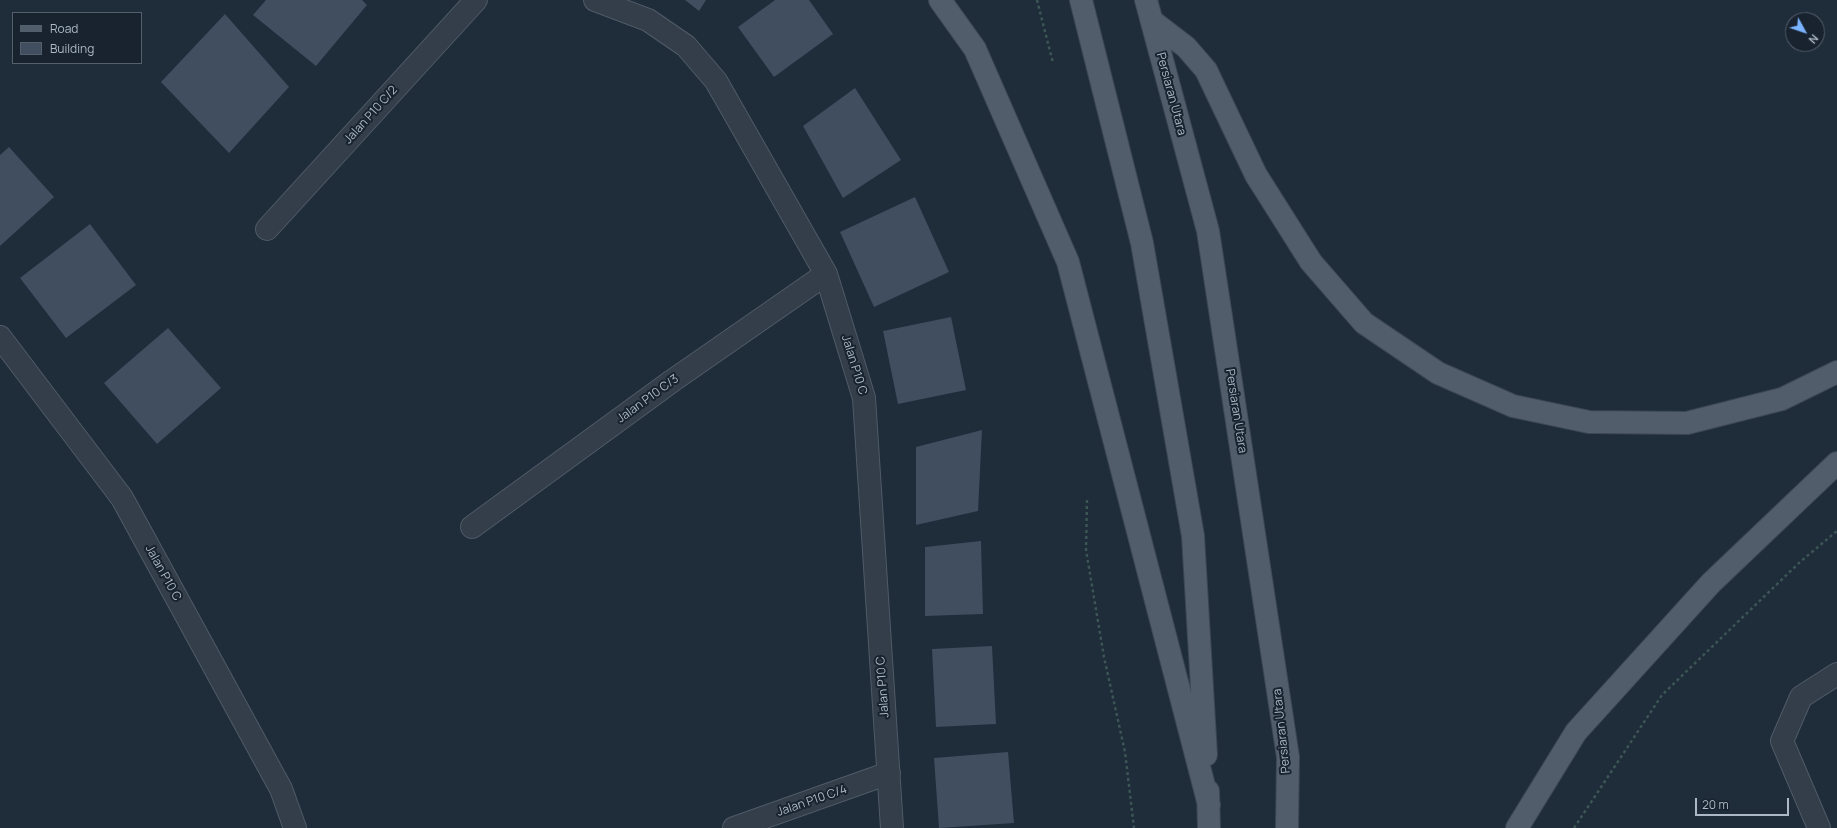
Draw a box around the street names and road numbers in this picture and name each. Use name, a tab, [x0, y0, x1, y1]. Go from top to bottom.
street label: Persiaran Utara	[1153, 51, 1189, 137]
street label: Jalan P10 C/2	[341, 83, 401, 147]
street label: Jalan P10 C	[838, 334, 870, 396]
street label: Persiaran Utara	[1222, 368, 1250, 454]
street label: Jalan P10 C/3	[614, 372, 682, 426]
street label: Jalan P10 C	[142, 543, 184, 603]
street label: Jalan P10 C	[874, 656, 892, 718]
street label: Persiaran Utara	[1270, 688, 1294, 774]
street label: Jalan P10 C/4	[775, 782, 849, 820]

